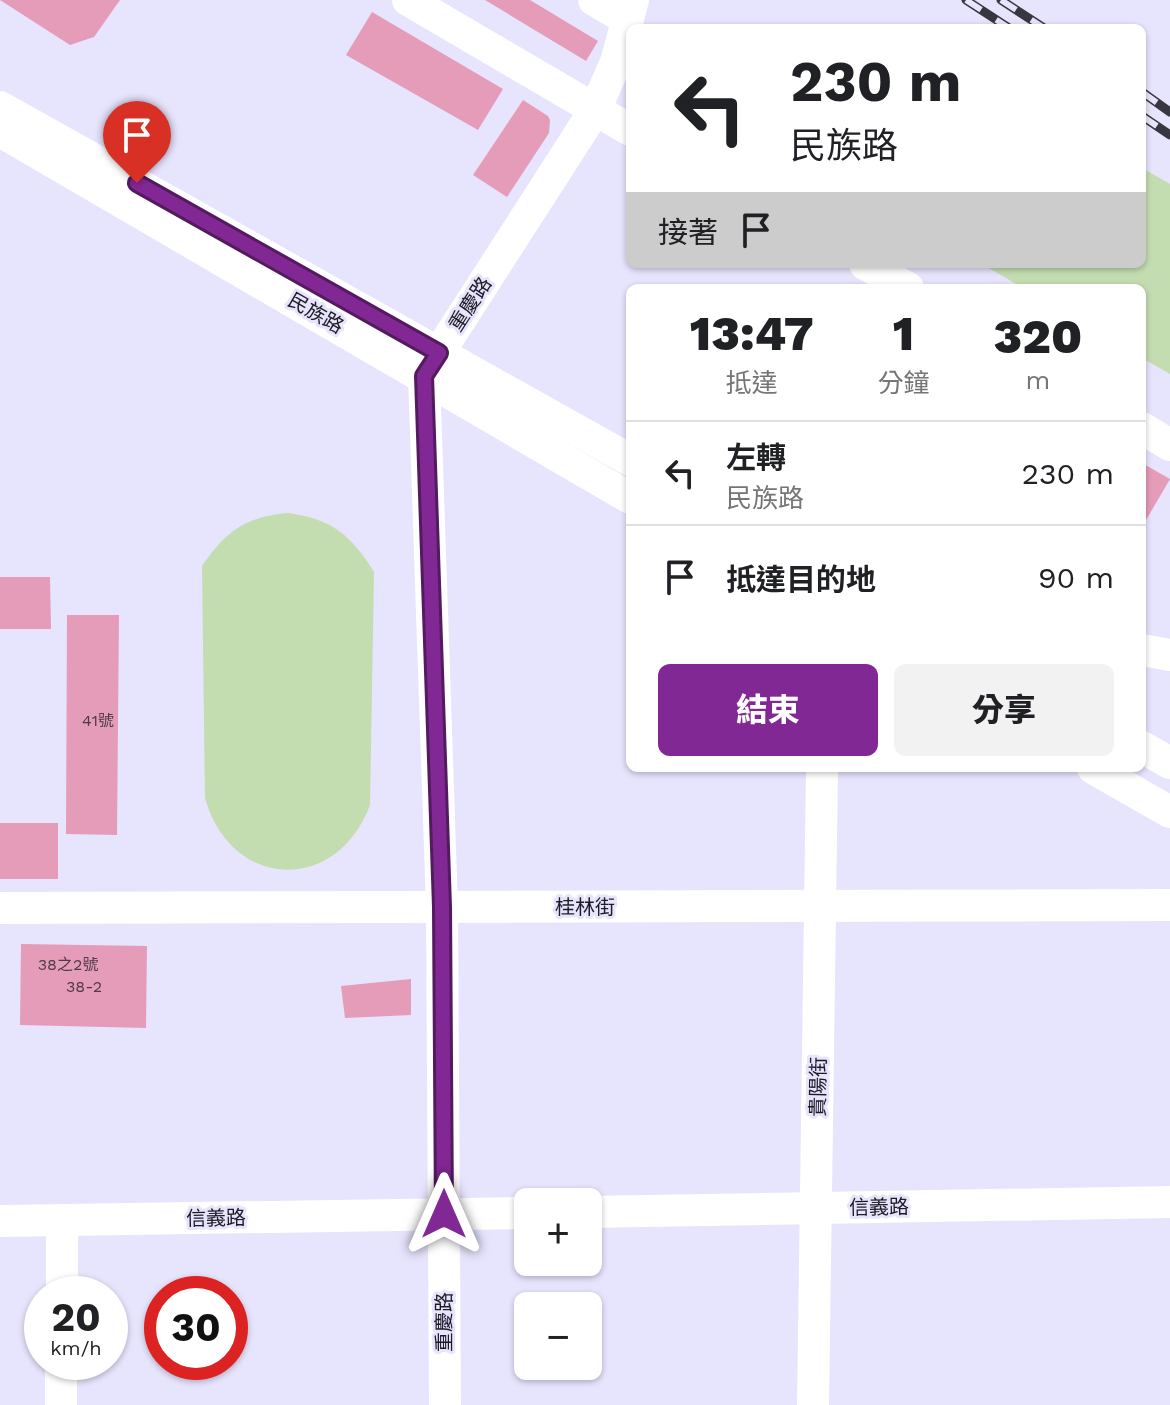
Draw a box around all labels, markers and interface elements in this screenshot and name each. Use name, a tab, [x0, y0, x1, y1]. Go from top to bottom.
text: 230 m	[790, 49, 961, 115]
icon: left	[658, 56, 762, 160]
pin	[103, 101, 171, 183]
icon: arrive	[115, 113, 159, 157]
text: 民族路	[790, 125, 898, 167]
icon: arrive	[734, 208, 778, 252]
text: 接著	[658, 215, 718, 250]
street label: 重慶路	[444, 272, 496, 336]
street label: 民族路	[284, 288, 348, 338]
text: 13:47	[690, 305, 814, 362]
text: 1	[893, 305, 914, 362]
text: 320	[993, 308, 1082, 365]
text: m	[1025, 365, 1050, 395]
text: 抵達	[726, 368, 778, 398]
text: 分鐘	[878, 368, 930, 398]
text: 左轉	[726, 440, 786, 475]
icon: left	[658, 451, 702, 495]
text: 230 m	[1022, 456, 1114, 491]
text: 民族路	[726, 483, 804, 513]
icon: arrive	[658, 555, 702, 599]
text: 90 m	[1038, 560, 1114, 595]
text: 抵達目的地	[726, 562, 876, 597]
button: 結束	[658, 664, 878, 756]
button: 分享	[894, 664, 1114, 756]
house number: 41號	[82, 711, 114, 730]
street label: 桂林街	[555, 895, 615, 919]
house number: 38之2號	[38, 955, 98, 974]
house number: 38-2	[66, 977, 102, 996]
street label: 貴陽街	[805, 1057, 831, 1117]
position arrow	[402, 1172, 486, 1256]
map controls	[514, 1188, 602, 1380]
button: +	[514, 1188, 602, 1276]
street label: 信義路	[849, 1194, 909, 1220]
street label: 信義路	[186, 1205, 246, 1231]
speed limit sign: 30	[144, 1276, 248, 1380]
street label: 重慶路	[432, 1292, 456, 1352]
button: −	[514, 1292, 602, 1380]
text: 20	[51, 1294, 101, 1341]
text: km/h	[50, 1336, 102, 1360]

